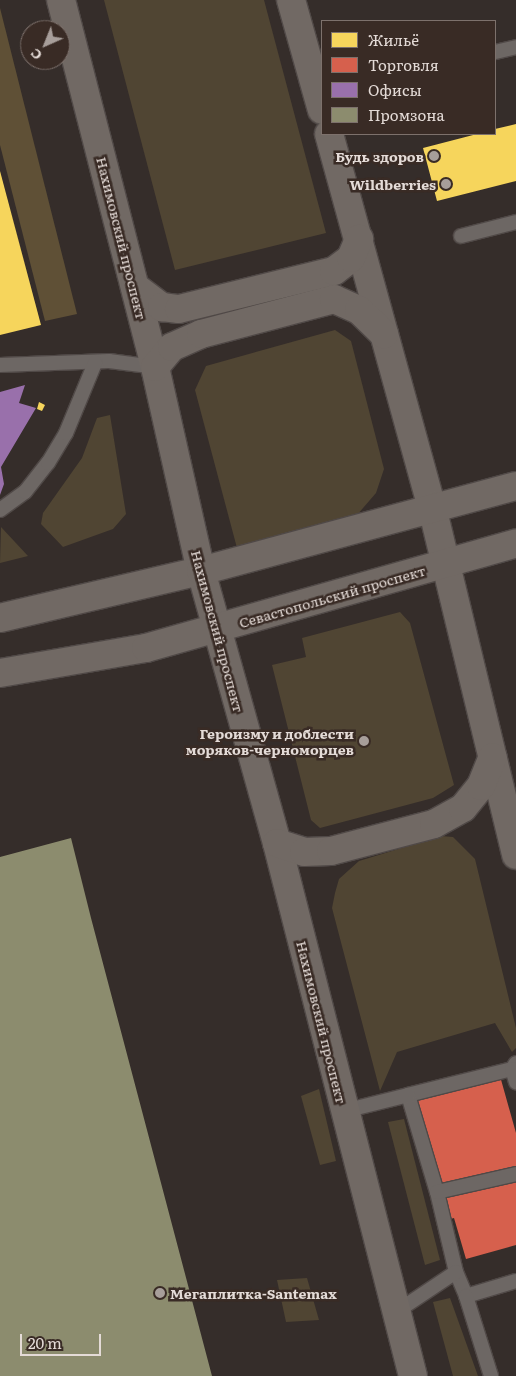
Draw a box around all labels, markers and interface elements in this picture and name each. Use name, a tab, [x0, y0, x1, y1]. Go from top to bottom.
north arrow	[20, 20, 70, 70]
legend	[321, 20, 496, 135]
text: Жильё	[368, 28, 419, 51]
text: С	[25, 44, 46, 66]
text: Торговля	[368, 53, 439, 76]
text: Офисы	[368, 78, 422, 101]
text: Промзона	[368, 103, 445, 126]
place label: Будь здоров	[335, 148, 424, 164]
marker: Будь здоров	[428, 150, 440, 162]
street label: Нахимовский проспект	[94, 155, 150, 321]
place label: Wildberries	[349, 176, 436, 192]
marker: Wildberries	[440, 178, 452, 190]
street label: Нахимовский проспект	[188, 548, 248, 714]
street label: Севастопольский проспект	[237, 561, 427, 631]
place label: Героизму и доблести моряков-черноморцев	[186, 725, 354, 758]
marker: Героизму и доблести моряков-черноморцев	[358, 735, 370, 747]
street label: Нахимовский проспект	[294, 939, 350, 1105]
place label: Мегаплитка-Santemax	[170, 1285, 337, 1301]
marker: Мегаплитка-Santemax	[154, 1287, 166, 1299]
scale bar	[22, 1324, 104, 1356]
text: 20 m	[28, 1331, 62, 1354]

